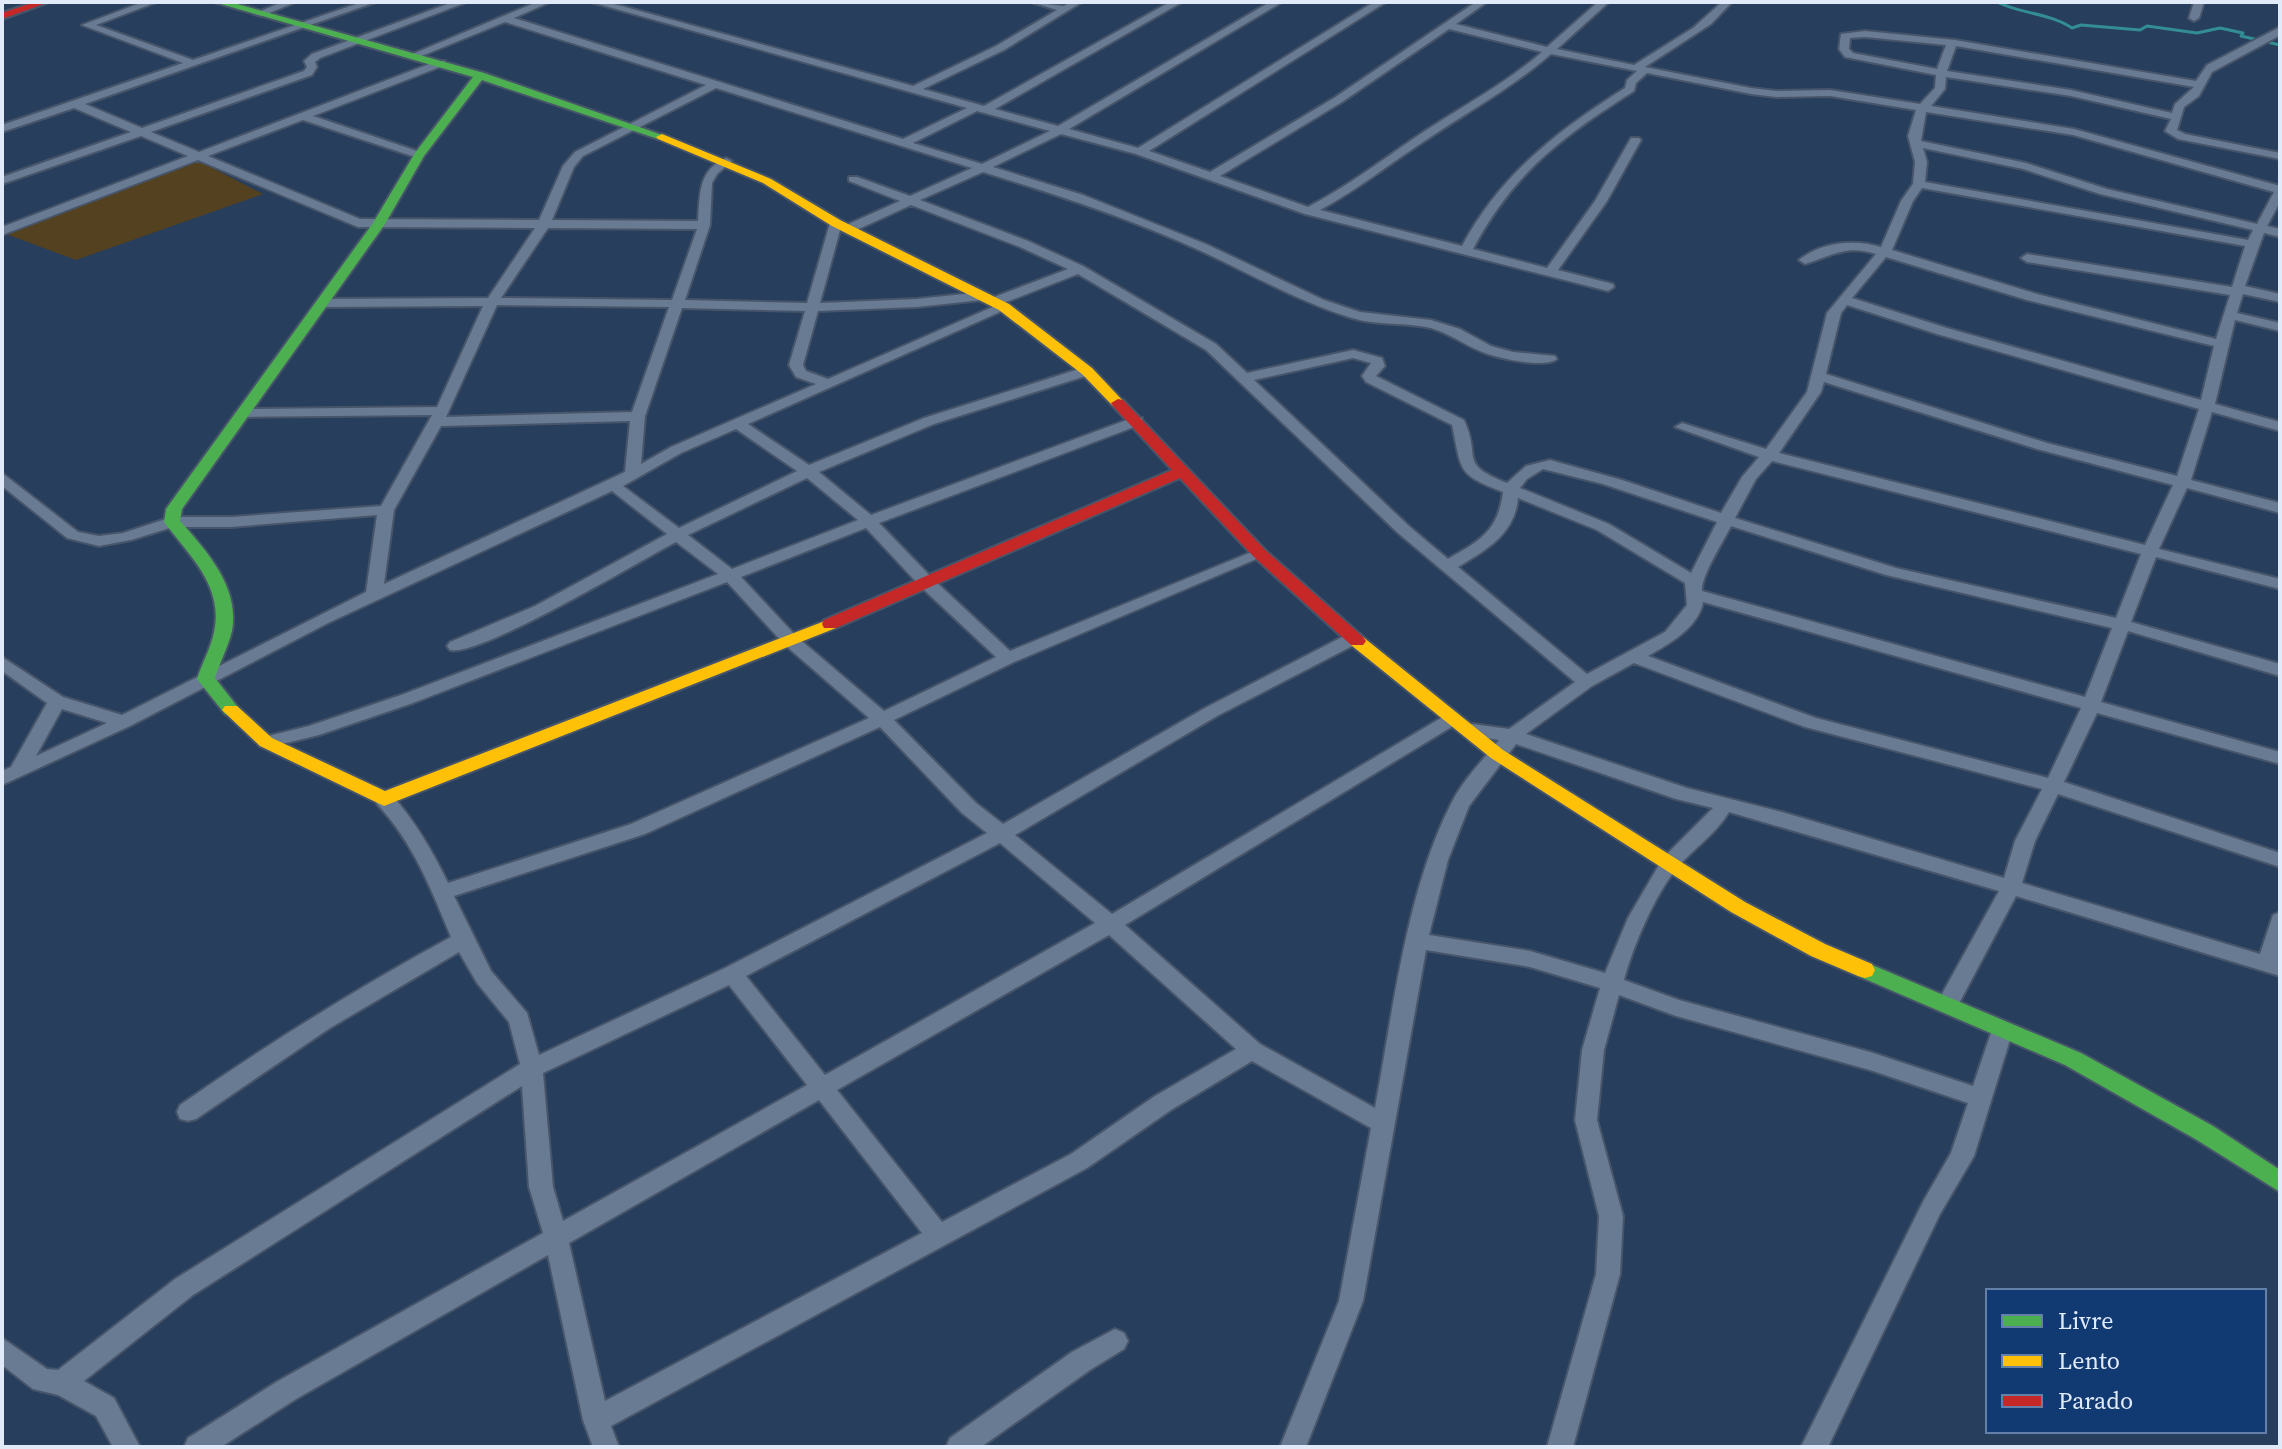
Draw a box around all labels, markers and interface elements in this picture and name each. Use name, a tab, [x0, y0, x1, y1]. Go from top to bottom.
legend	[1986, 1289, 2266, 1433]
text: Livre	[2058, 1304, 2113, 1337]
text: Lento	[2058, 1344, 2120, 1377]
text: Parado	[2058, 1384, 2133, 1417]

